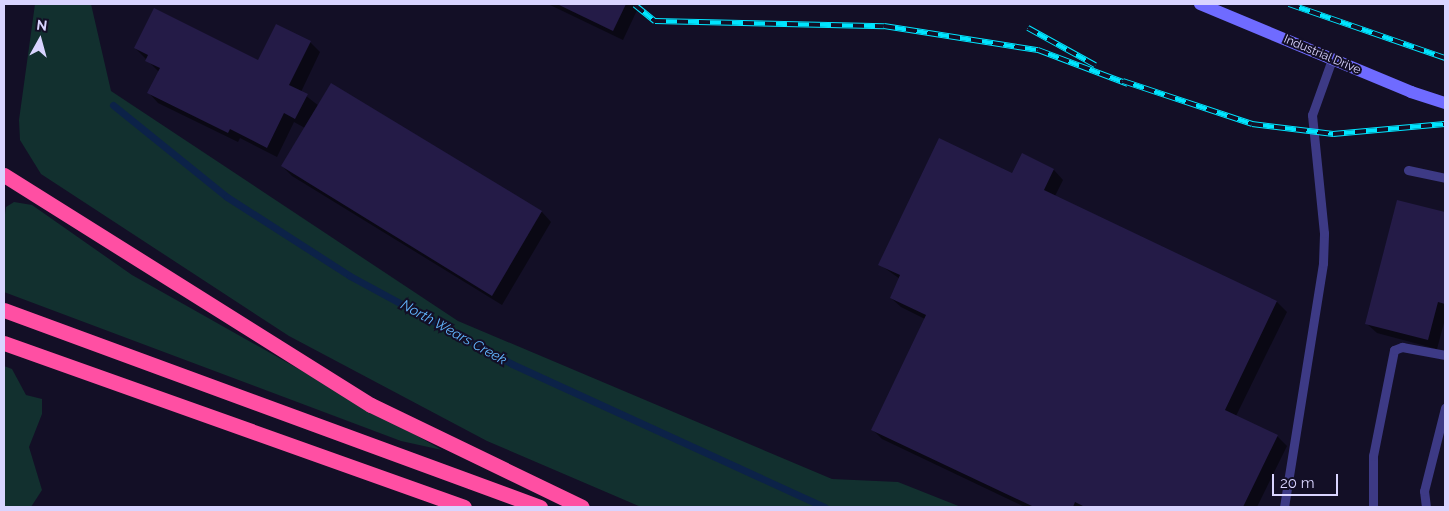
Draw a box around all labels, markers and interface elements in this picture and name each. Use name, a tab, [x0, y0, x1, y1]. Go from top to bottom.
north arrow	[15, 15, 65, 65]
text: N	[36, 17, 48, 34]
street label: Industrial Drive	[1281, 32, 1363, 78]
water label: North Wears Creek	[398, 296, 510, 368]
scale bar	[1274, 464, 1340, 496]
text: 20 m	[1280, 474, 1315, 492]

